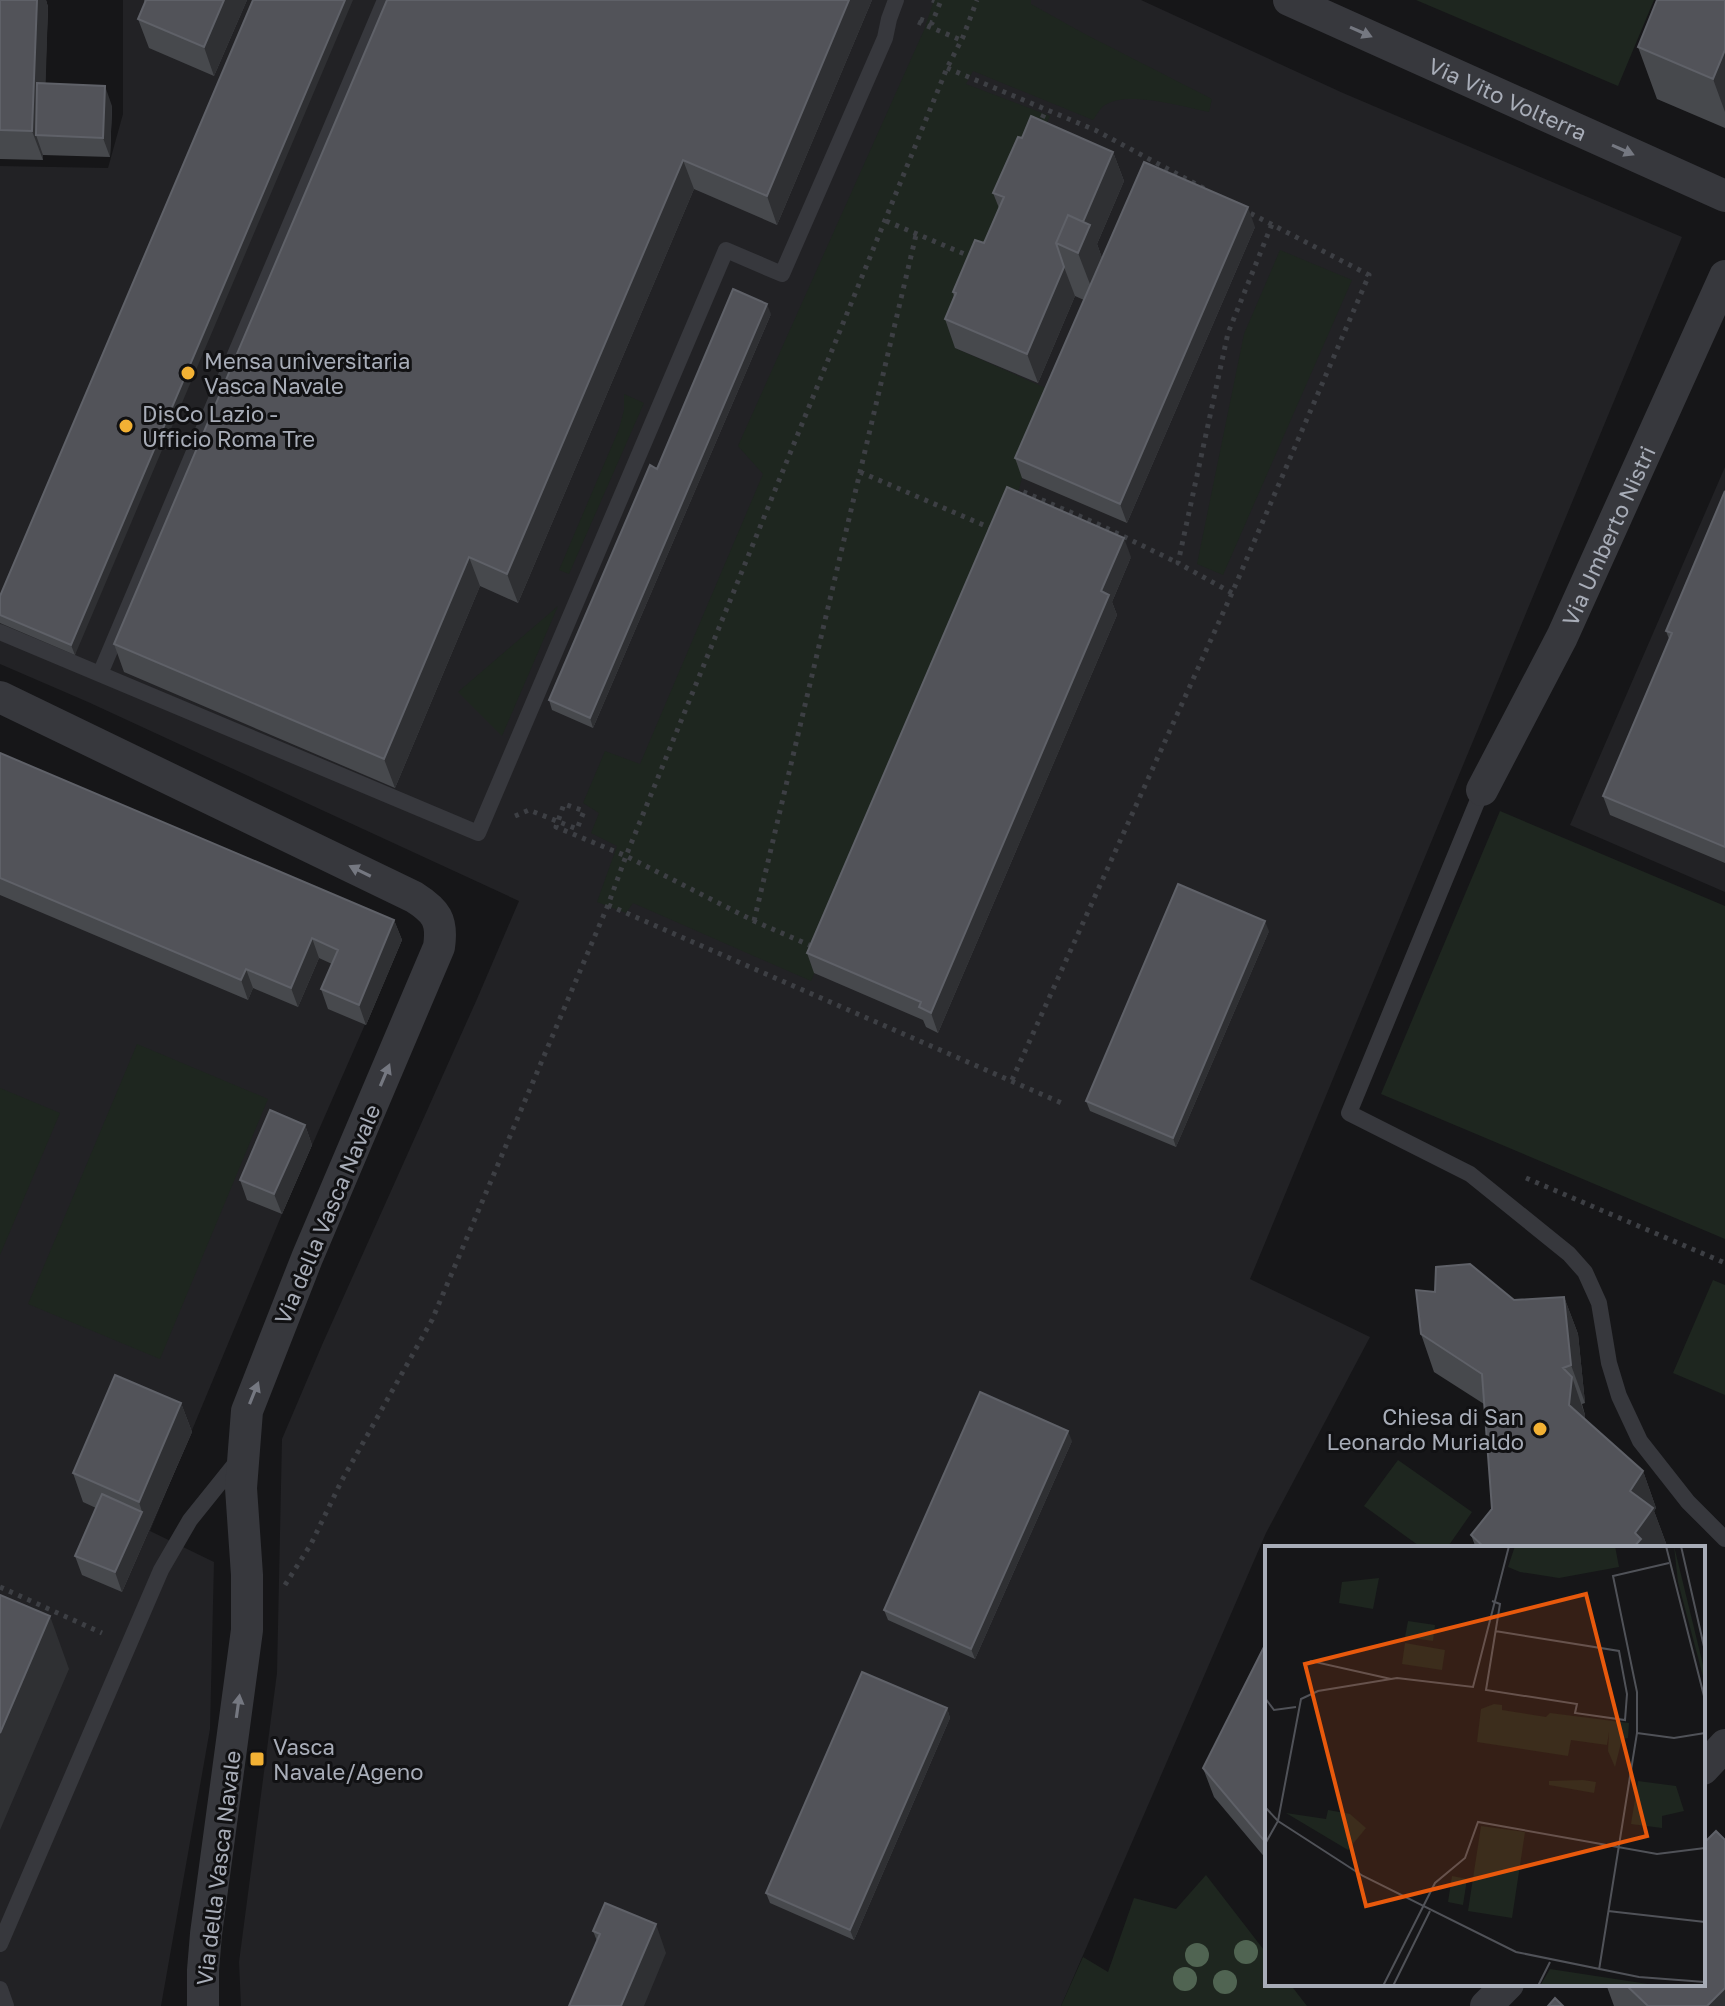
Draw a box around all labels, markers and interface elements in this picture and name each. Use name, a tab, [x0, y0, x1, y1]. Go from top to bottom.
one-way arrow	[1349, 25, 1372, 38]
street label: Via Vito Volterra	[1424, 51, 1591, 146]
one-way arrow	[1611, 143, 1635, 157]
place label: Mensa universitaria Vasca Navale	[204, 347, 410, 399]
marker: Mensa universitaria Vasca Navale	[179, 364, 197, 382]
place label: DisCo Lazio - Ufficio Roma Tre	[142, 400, 315, 452]
marker: DisCo Lazio - Ufficio Roma Tre	[117, 417, 135, 435]
street label: Via Umberto Nistri	[1555, 441, 1660, 630]
one-way arrow	[349, 864, 372, 878]
one-way arrow	[379, 1063, 392, 1087]
street label: Via della Vasca Navale	[268, 1100, 386, 1328]
one-way arrow	[247, 1381, 260, 1405]
place label: Chiesa di San Leonardo Murialdo	[1326, 1403, 1524, 1455]
marker: Chiesa di San Leonardo Murialdo	[1531, 1420, 1549, 1438]
inset map	[1265, 1546, 1705, 1986]
one-way arrow	[231, 1693, 244, 1718]
place label: Vasca Navale/Ageno	[273, 1733, 423, 1785]
street label: Via della Vasca Navale	[190, 1749, 246, 1987]
marker: Vasca Navale/Ageno	[248, 1750, 266, 1768]

